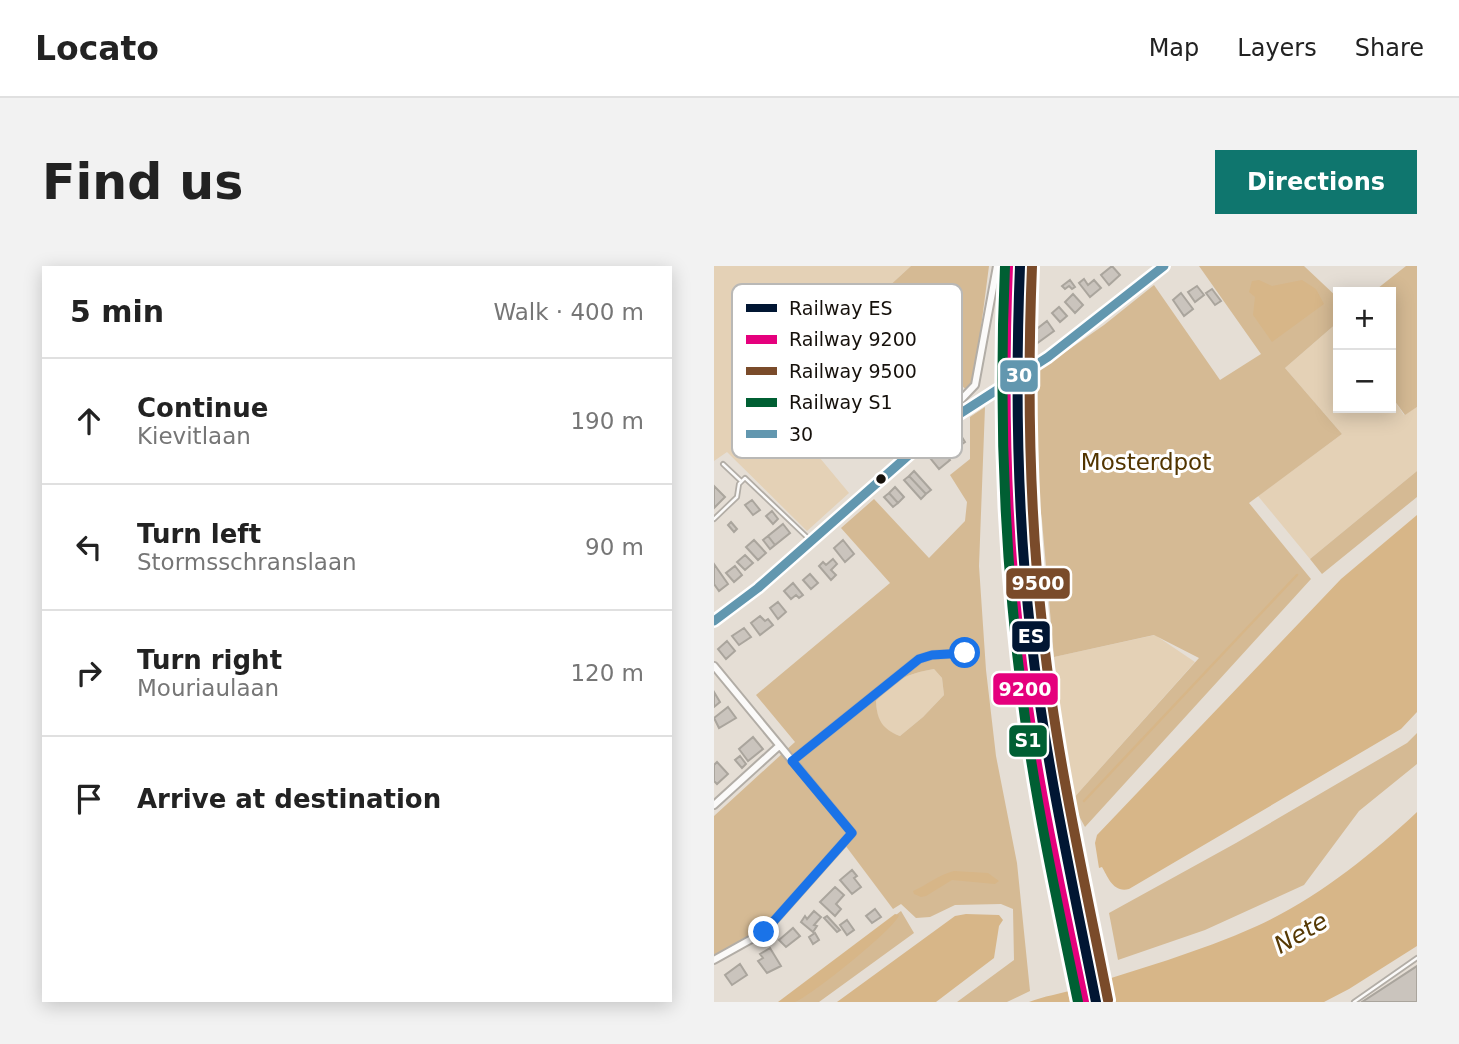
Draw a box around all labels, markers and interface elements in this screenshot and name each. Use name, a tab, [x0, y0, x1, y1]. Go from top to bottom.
text: Locato	[35, 29, 159, 68]
text: Map	[1149, 34, 1199, 62]
text: Layers	[1237, 34, 1317, 62]
text: Share	[1355, 34, 1424, 62]
button: Directions	[1215, 150, 1417, 214]
text: Find us	[42, 154, 243, 211]
legend	[732, 284, 962, 458]
map controls	[1333, 287, 1396, 413]
button: +	[1333, 287, 1396, 350]
text: 5 min	[70, 294, 164, 329]
text: Railway ES	[789, 297, 893, 319]
text: Walk · 400 m	[493, 299, 644, 325]
text: Railway 9200	[789, 328, 917, 350]
button: −	[1333, 350, 1396, 413]
line badge: 30	[999, 359, 1039, 393]
text: Railway 9500	[789, 360, 917, 382]
text: 30	[1006, 364, 1032, 386]
text: Railway S1	[789, 391, 893, 413]
text: Continue	[137, 393, 268, 423]
icon: ahead	[70, 402, 108, 440]
text: 190 m	[570, 408, 644, 434]
text: Kievitlaan	[137, 423, 251, 449]
text: 30	[789, 423, 813, 445]
park label: Mosterdpot	[1081, 449, 1211, 475]
unlabelled marker	[874, 472, 888, 486]
text: Turn left	[137, 519, 261, 549]
icon: left	[70, 528, 108, 566]
text: 90 m	[585, 534, 644, 560]
text: Stormsschranslaan	[137, 549, 357, 575]
line badge: 9500	[1005, 567, 1071, 600]
text: 9500	[1012, 572, 1064, 594]
line badge: ES	[1011, 620, 1051, 653]
text: ES	[1018, 625, 1044, 647]
route start	[949, 637, 980, 668]
text: Turn right	[137, 645, 282, 675]
icon: right	[70, 654, 108, 692]
text: 120 m	[570, 660, 644, 686]
line badge: 9200	[992, 672, 1059, 706]
text: Mouriaulaan	[137, 675, 279, 701]
text: 9200	[999, 678, 1051, 700]
line badge: S1	[1008, 724, 1048, 758]
text: S1	[1015, 729, 1041, 751]
icon: arrive	[70, 780, 108, 818]
text: Arrive at destination	[137, 784, 441, 814]
water label: Nete	[1269, 907, 1333, 959]
route end	[748, 916, 779, 947]

